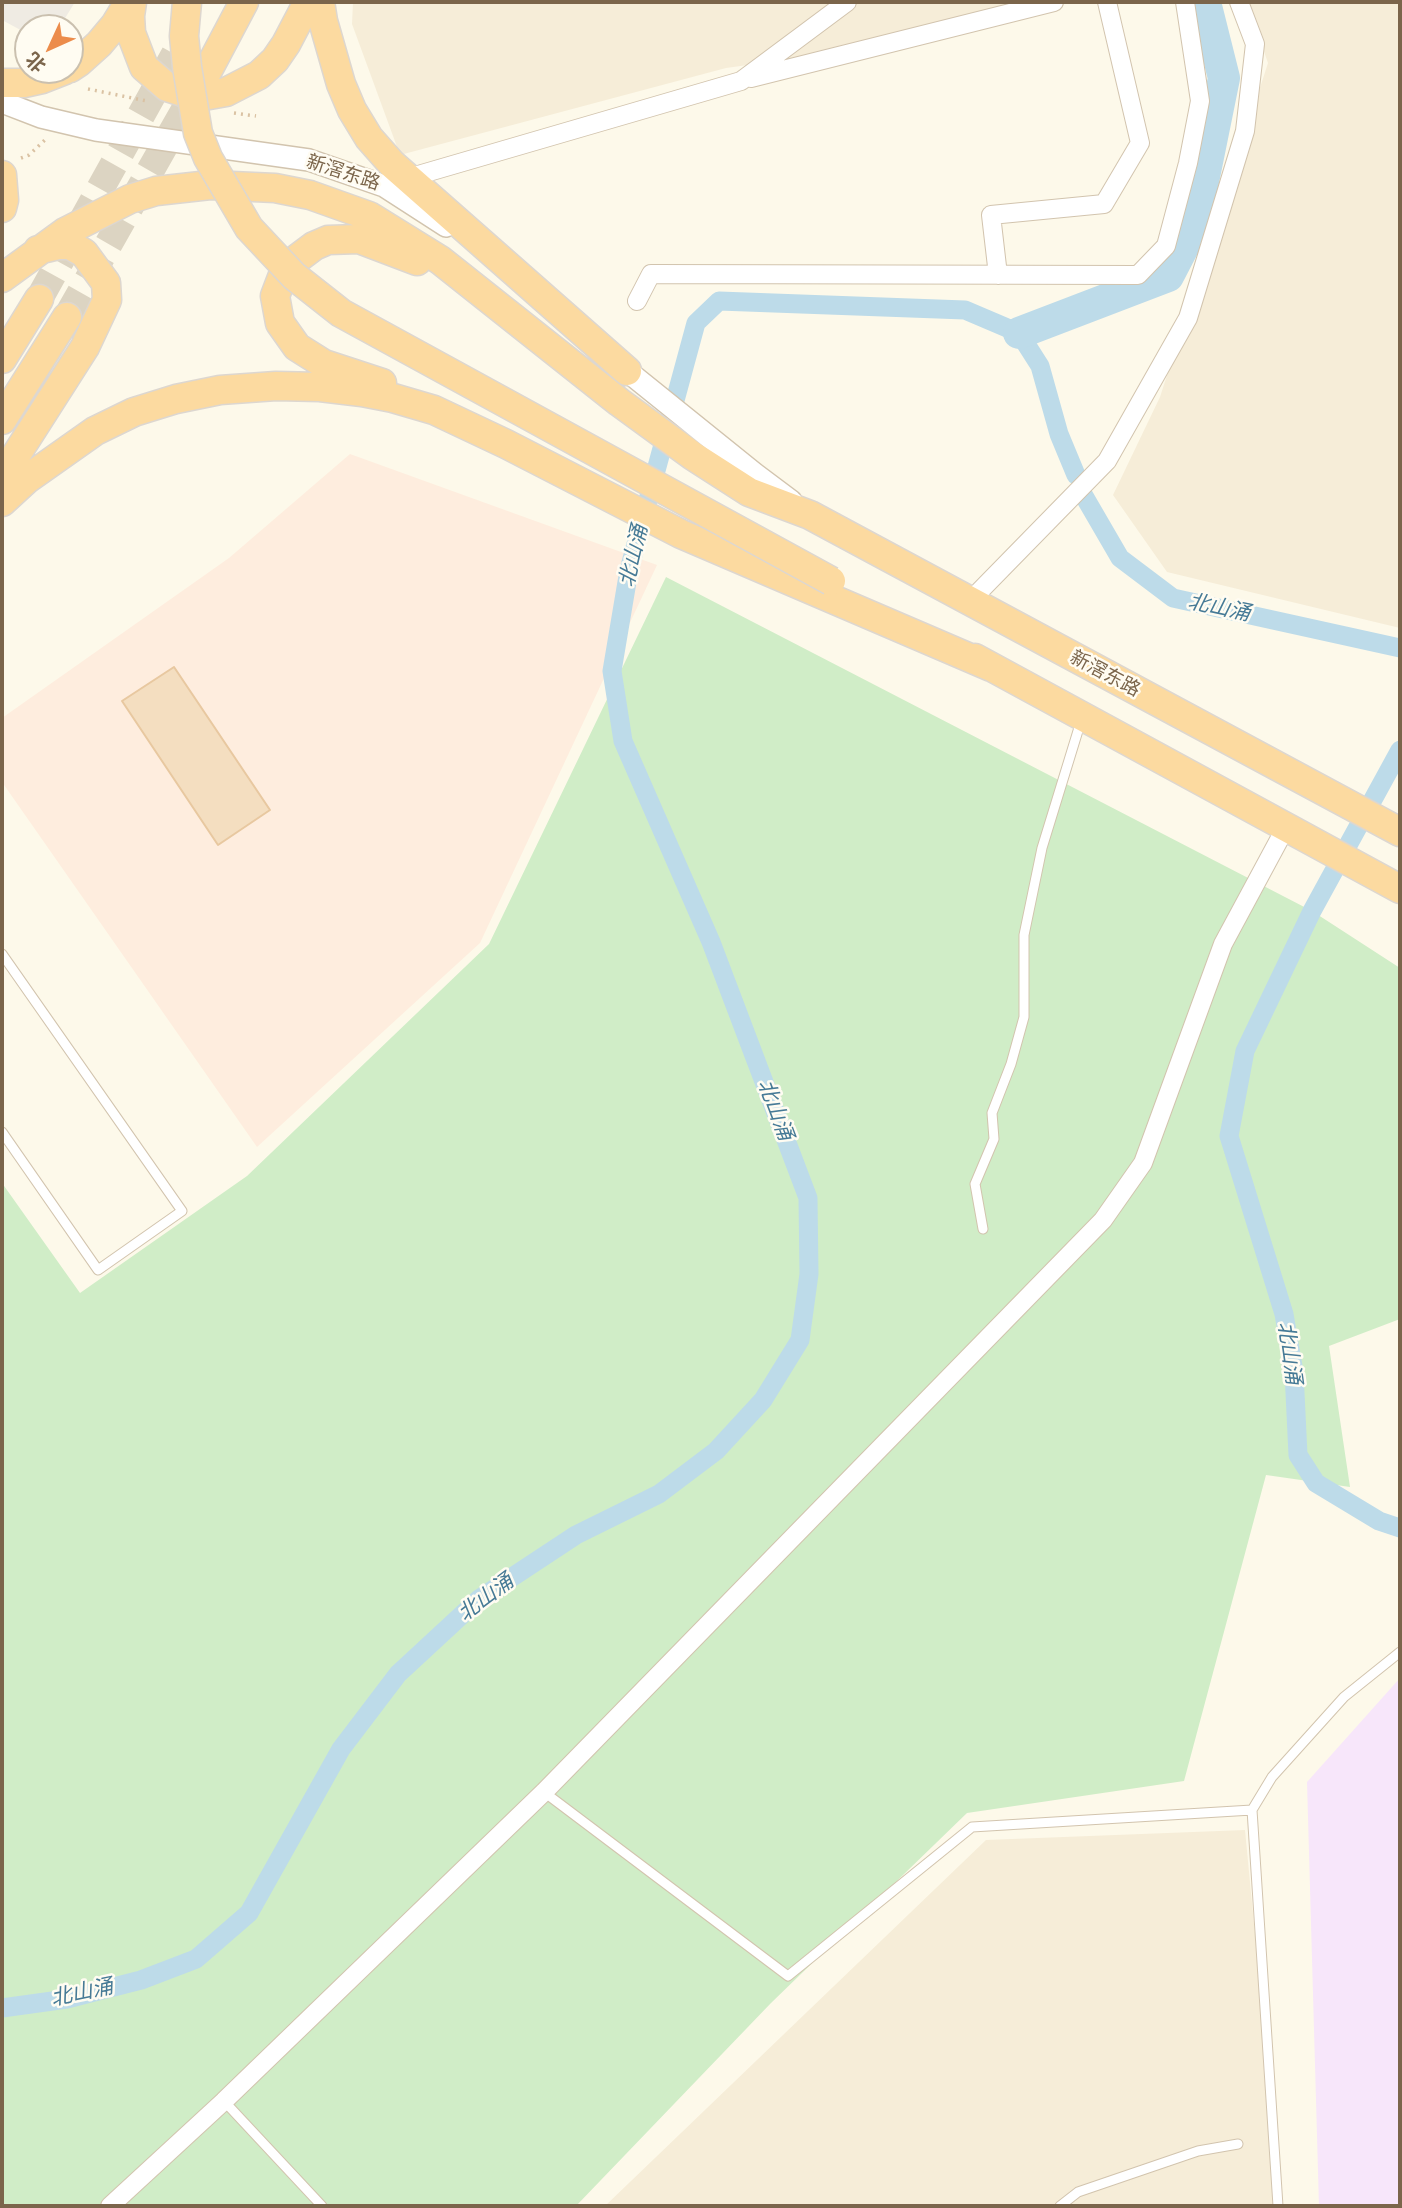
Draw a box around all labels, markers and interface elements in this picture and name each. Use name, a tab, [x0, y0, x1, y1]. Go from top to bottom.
north arrow	[14, 14, 84, 84]
text: 北	[20, 47, 51, 78]
street label: 新滘东路	[303, 150, 383, 196]
water label: 北山涌	[615, 522, 653, 590]
water label: 北山涌	[1186, 589, 1252, 627]
street label: 新滘东路	[1066, 646, 1144, 702]
water label: 北山涌	[752, 1076, 798, 1144]
water label: 北山涌	[1272, 1320, 1306, 1386]
water label: 北山涌	[453, 1569, 519, 1627]
water label: 北山涌	[49, 1974, 115, 2012]

